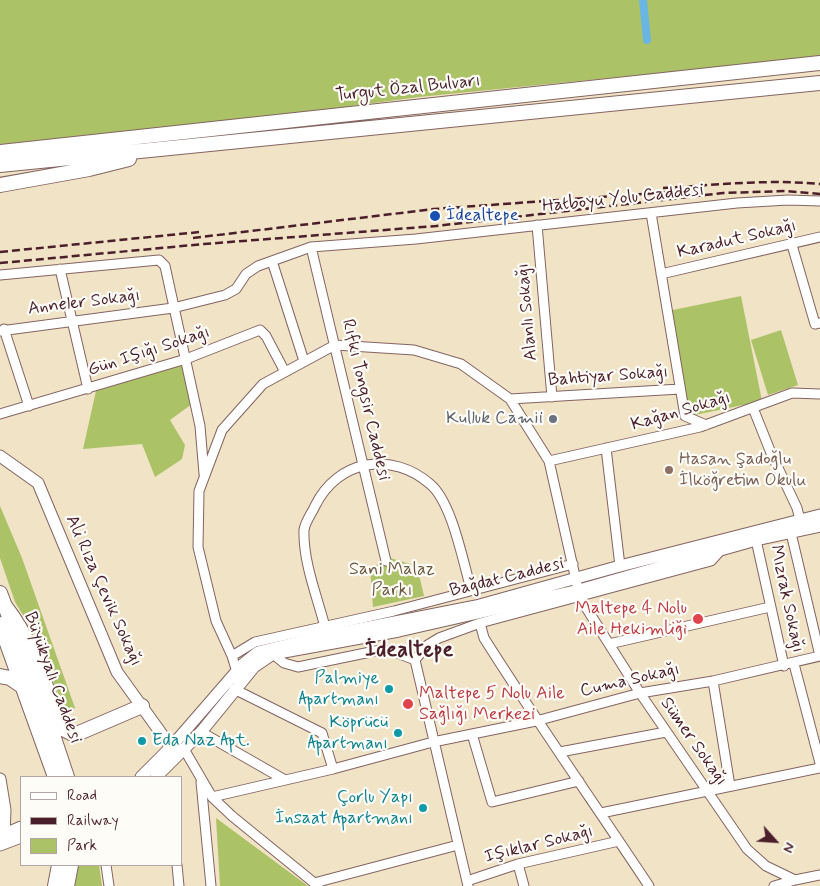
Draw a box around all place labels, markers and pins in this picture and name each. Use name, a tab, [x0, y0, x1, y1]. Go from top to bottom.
place label: İdealtepe	[446, 205, 518, 227]
marker: İdealtepe	[428, 209, 442, 223]
place label: Kulluk Camii	[446, 408, 543, 430]
marker: Kulluk Camii	[547, 413, 559, 425]
place label: Hasan Şadoğlu İlköğretim Okulu	[679, 449, 806, 492]
marker: Hasan Şadoğlu İlköğretim Okulu	[663, 464, 675, 476]
place label: Maltepe 4 Nolu Aile Hekimliği	[575, 598, 687, 640]
marker: Maltepe 4 Nolu Aile Hekimliği	[691, 612, 705, 626]
place label: Palmiye Apartmanı	[298, 668, 379, 711]
marker: Palmiye Apartmanı	[383, 683, 395, 695]
place label: Maltepe 5 Nolu Aile Sağlığı Merkezi	[419, 683, 565, 726]
marker: Maltepe 5 Nolu Aile Sağlığı Merkezi	[401, 697, 415, 711]
place label: Köprücü Apartmanı	[307, 712, 388, 754]
marker: Köprücü Apartmanı	[392, 727, 404, 739]
place label: Eda Naz Apt.	[152, 730, 250, 752]
marker: Eda Naz Apt.	[136, 735, 148, 747]
place label: Çorlu Yapı İnsaat Apartmanı	[275, 787, 413, 830]
marker: Çorlu Yapı İnsaat Apartmanı	[417, 802, 429, 814]

